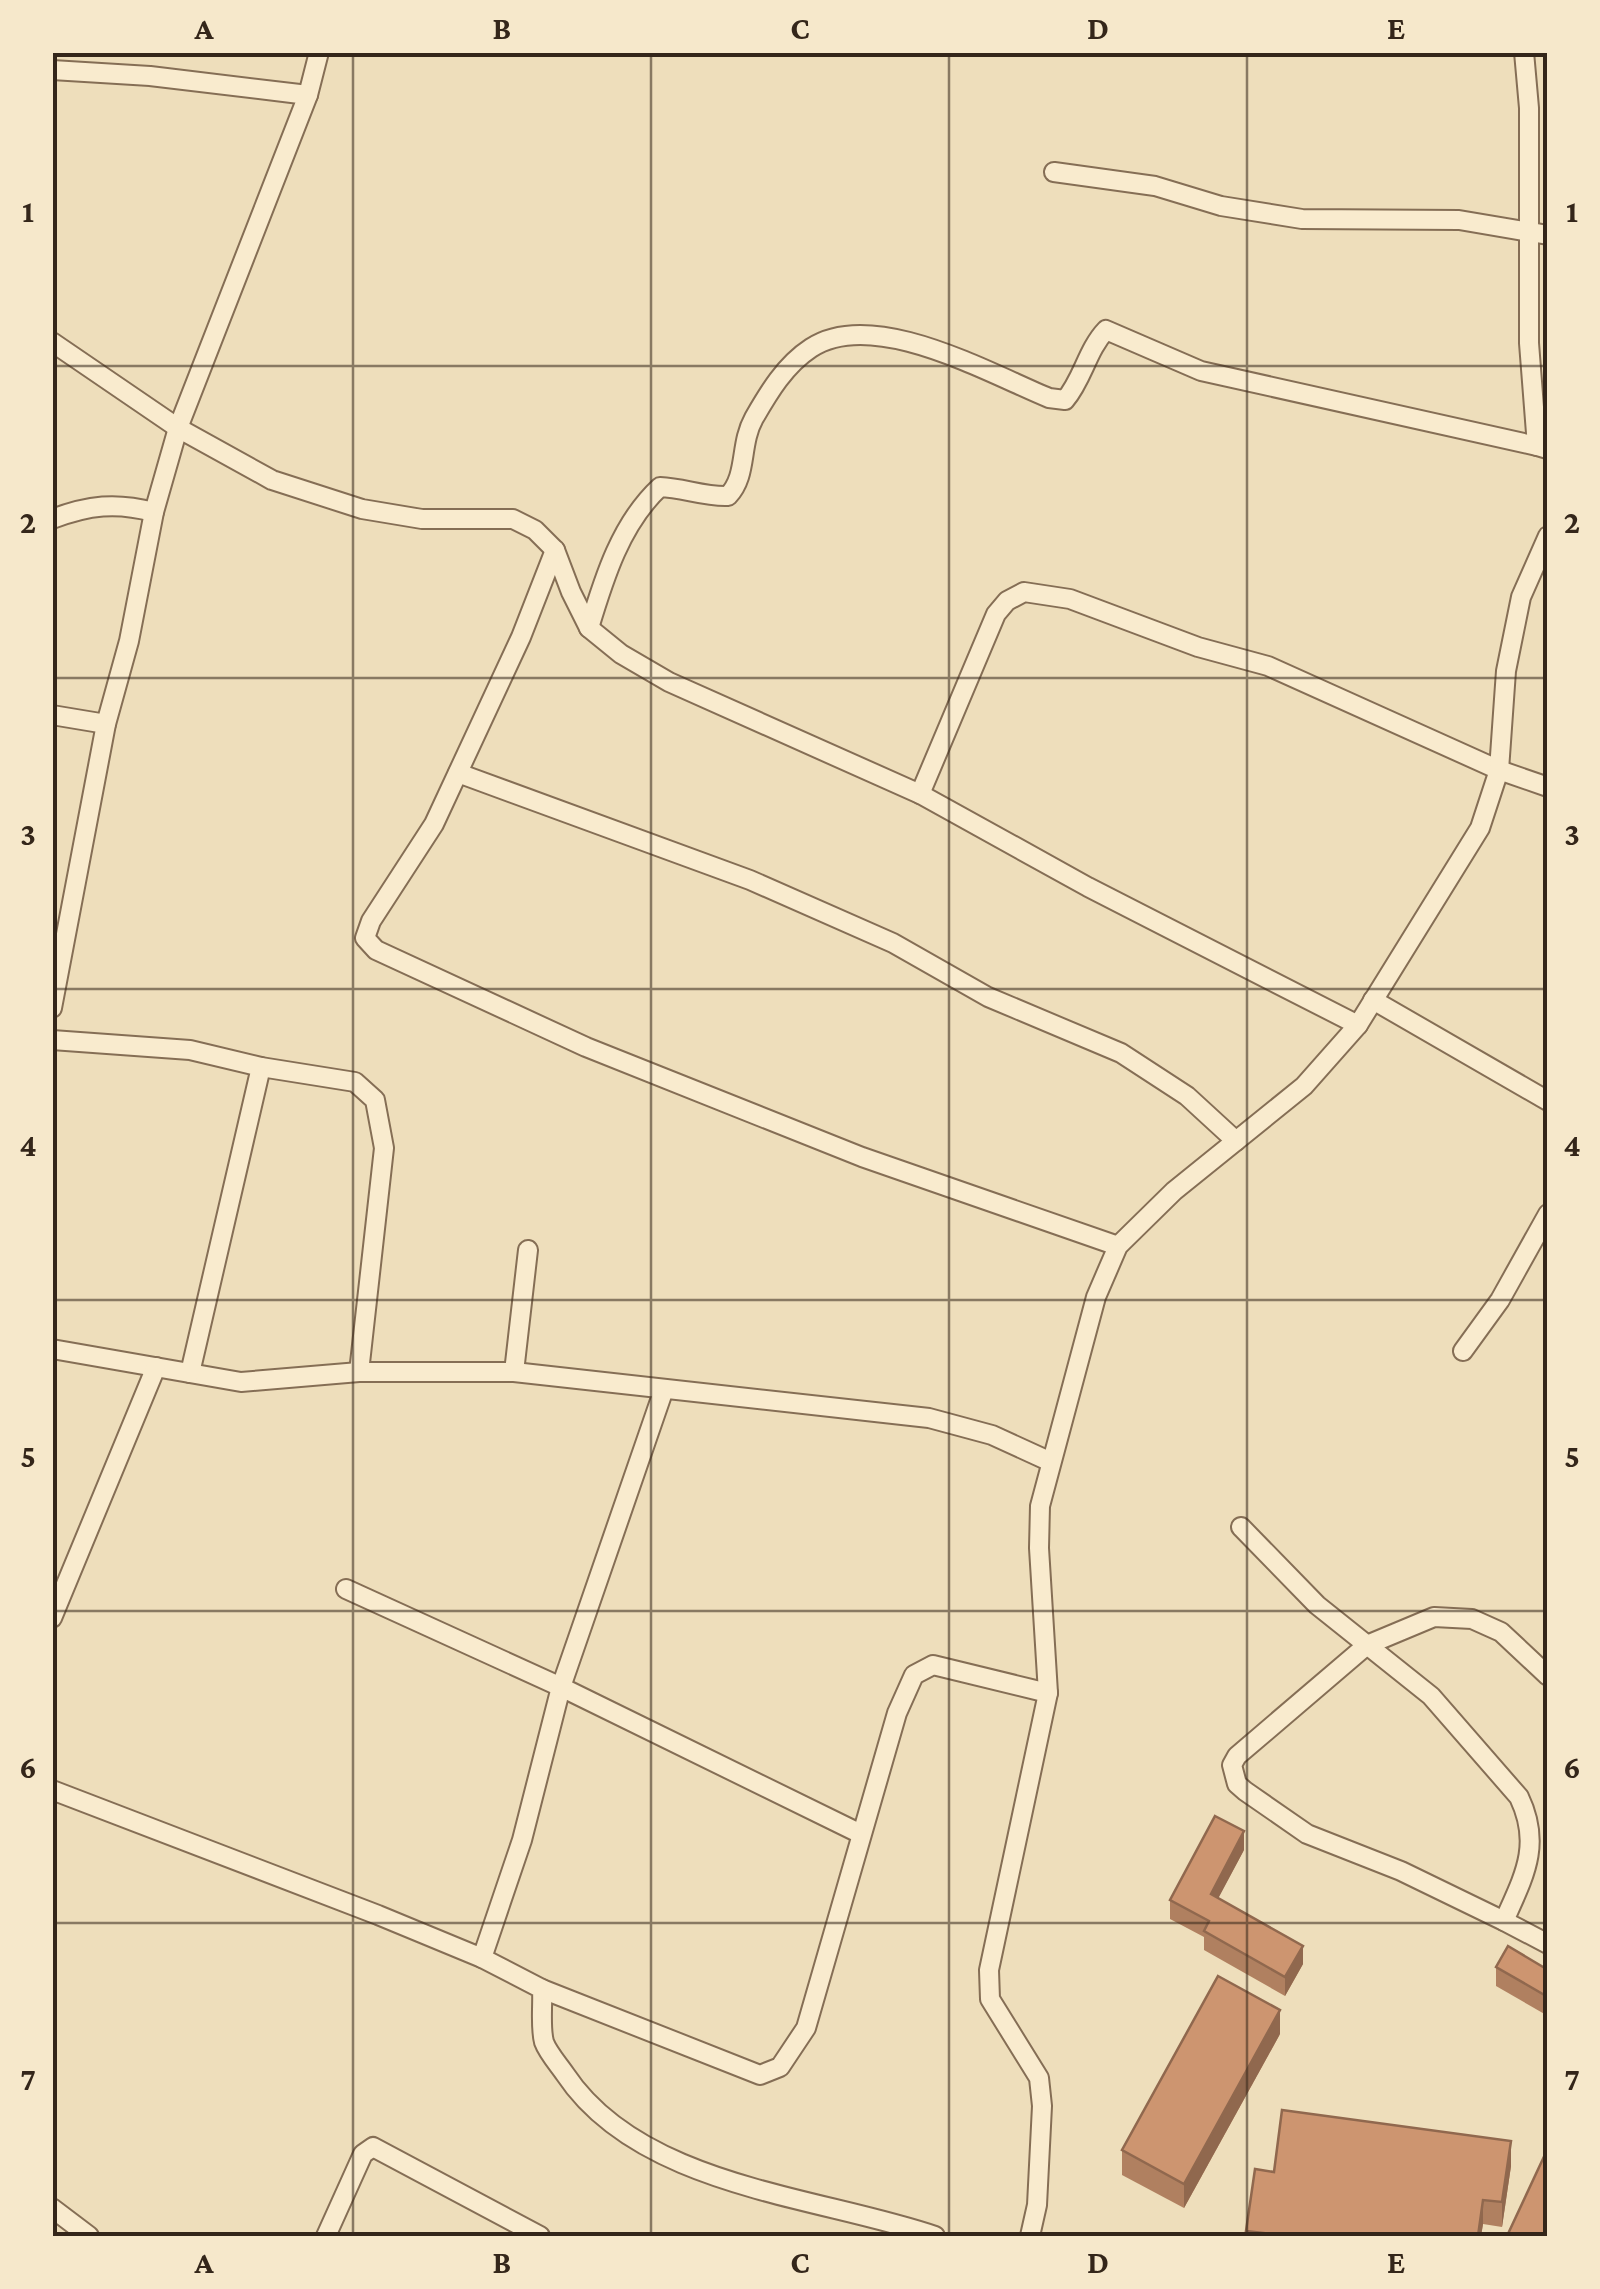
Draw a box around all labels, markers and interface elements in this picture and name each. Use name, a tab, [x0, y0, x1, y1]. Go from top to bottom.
text: A	[193, 10, 214, 46]
text: B	[493, 10, 511, 46]
text: C	[790, 10, 810, 46]
text: D	[1087, 10, 1109, 46]
text: E	[1387, 10, 1405, 46]
text: 1	[22, 193, 34, 229]
text: 1	[1566, 193, 1578, 229]
text: 2	[20, 504, 36, 540]
text: 2	[1564, 504, 1580, 540]
text: 3	[20, 816, 36, 852]
text: 3	[1564, 816, 1580, 852]
text: 4	[19, 1127, 37, 1163]
text: 4	[1563, 1127, 1581, 1163]
text: 5	[20, 1438, 36, 1474]
text: 5	[1564, 1438, 1580, 1474]
text: 6	[19, 1749, 37, 1785]
text: 6	[1563, 1749, 1581, 1785]
text: 7	[20, 2061, 36, 2097]
text: 7	[1564, 2061, 1580, 2097]
text: A	[193, 2244, 214, 2280]
text: B	[493, 2244, 511, 2280]
text: C	[790, 2244, 810, 2280]
text: D	[1087, 2244, 1109, 2280]
text: E	[1387, 2244, 1405, 2280]

